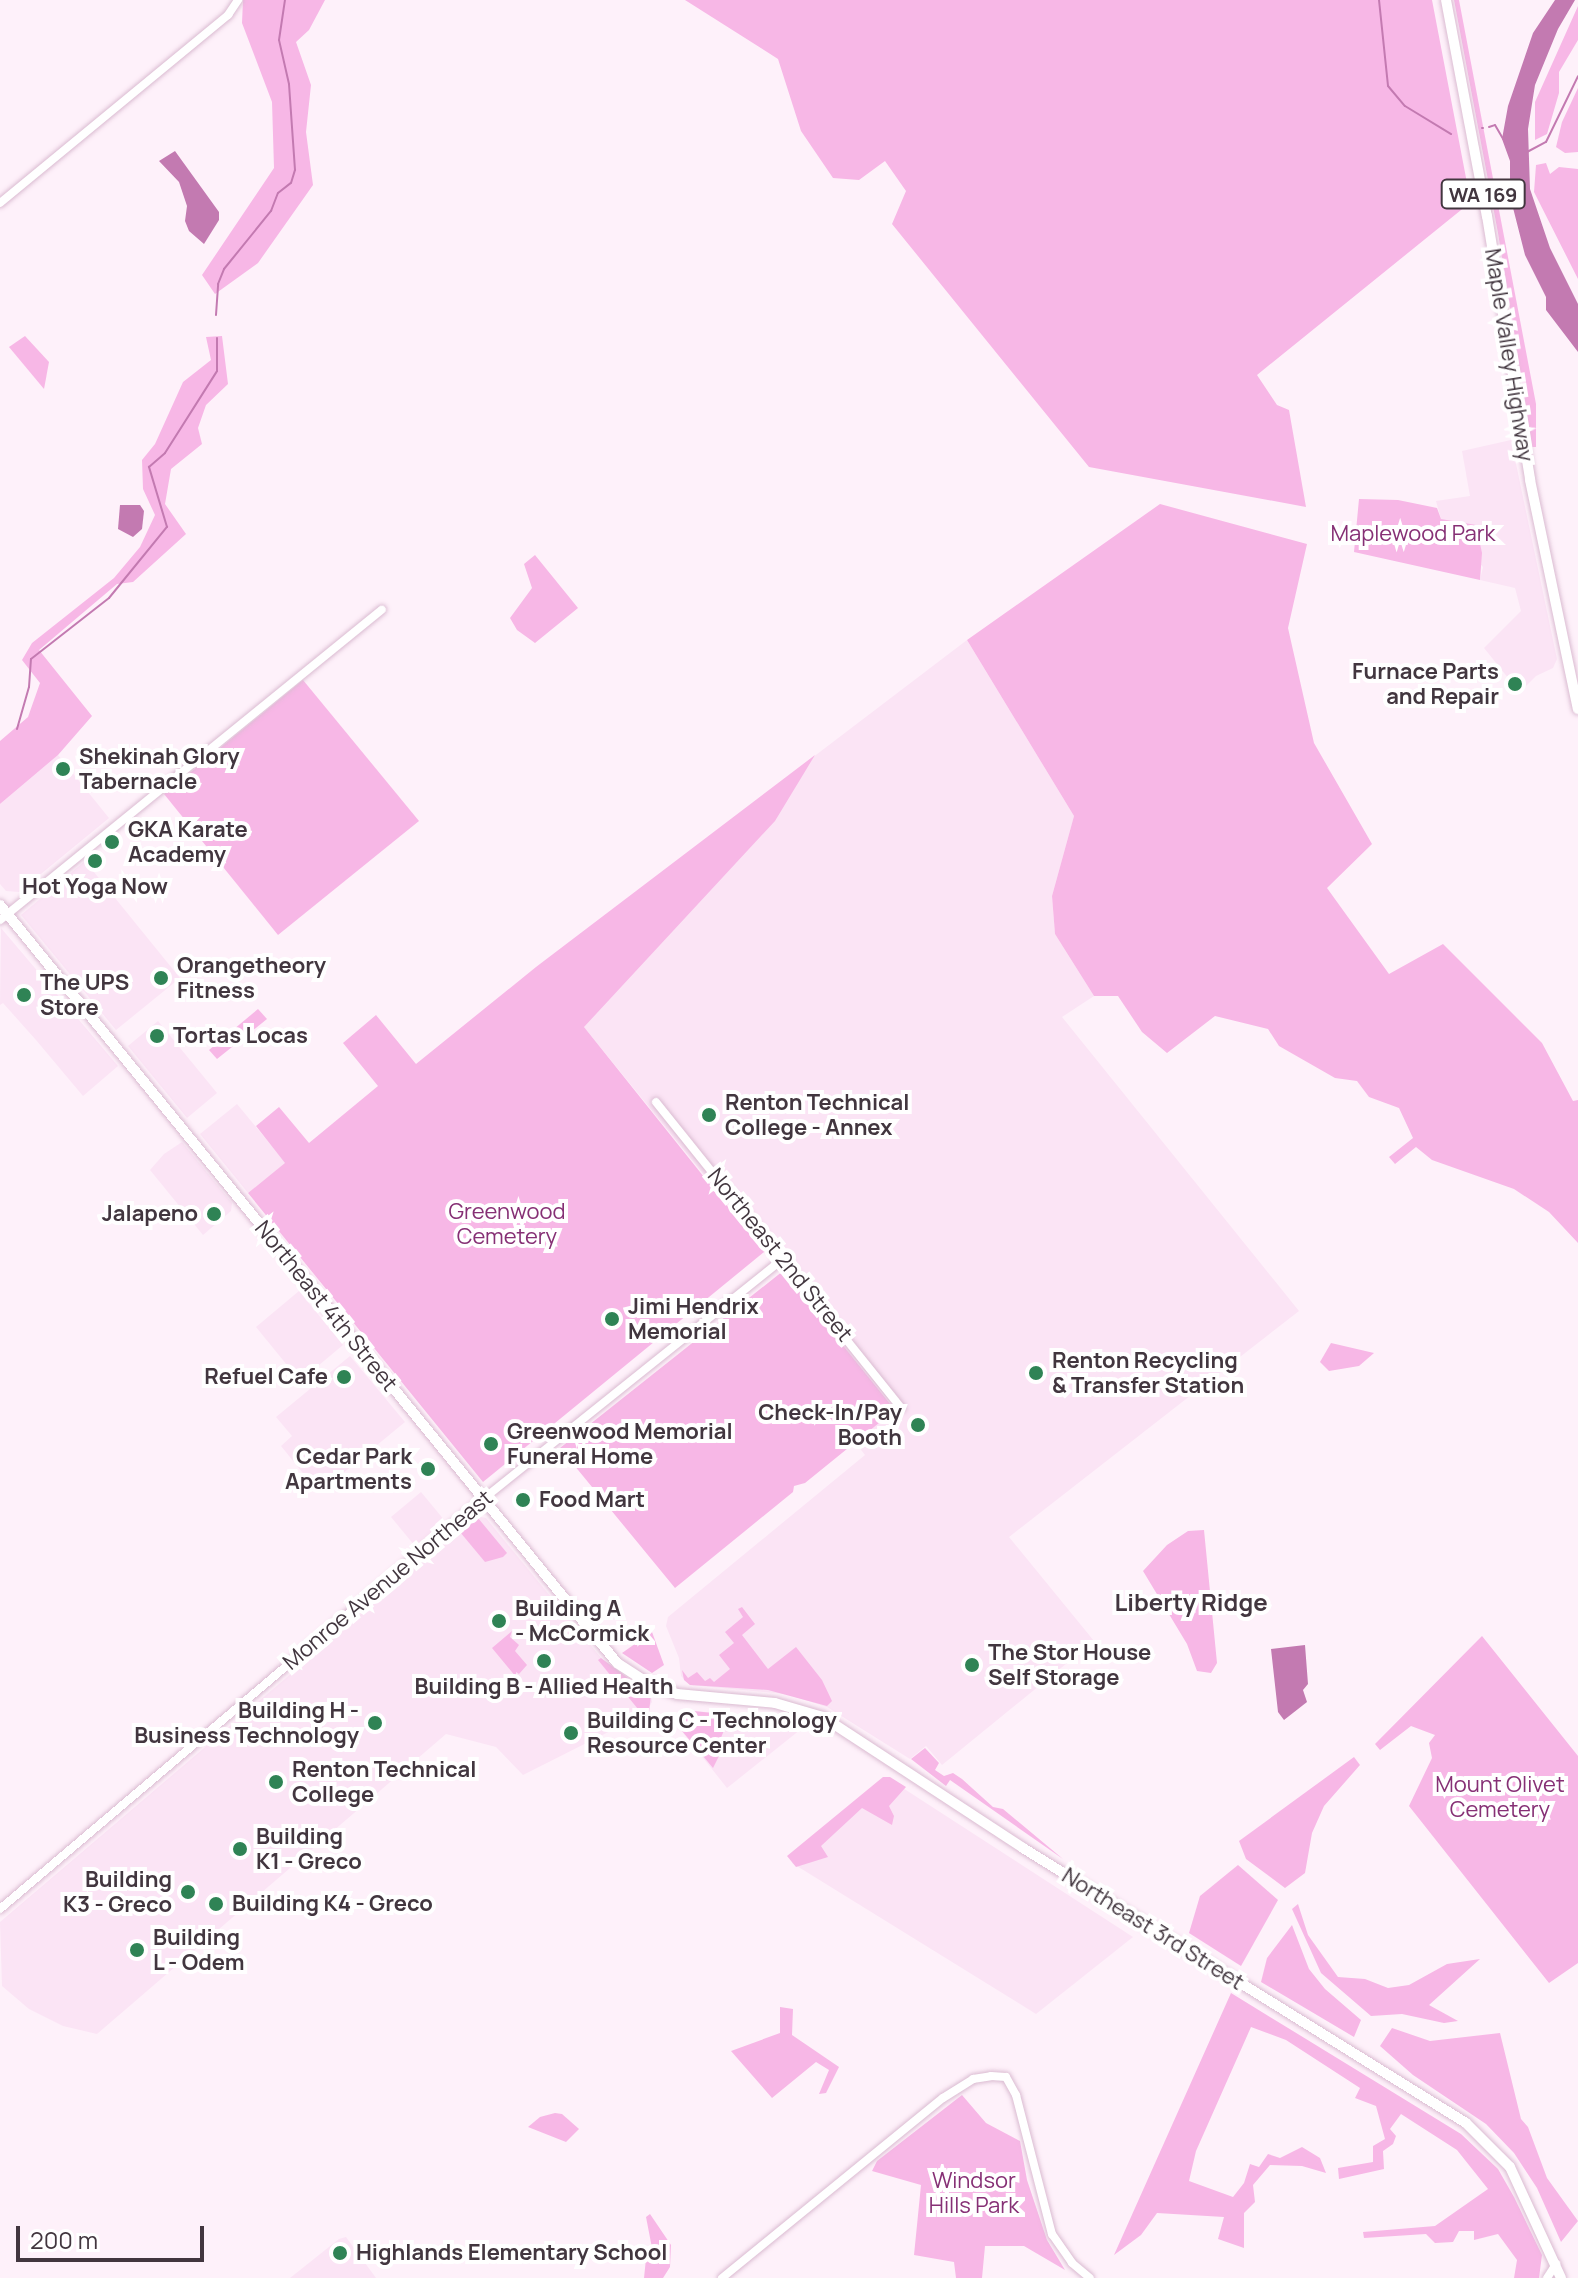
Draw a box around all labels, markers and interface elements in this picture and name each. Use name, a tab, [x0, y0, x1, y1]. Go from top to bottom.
road number: WA 169	[1439, 178, 1527, 210]
street label: Maple Valley Highway	[1479, 247, 1539, 463]
park label: Maplewood Park	[1330, 521, 1496, 547]
place label: Furnace Parts and Repair	[1352, 658, 1499, 710]
marker: Furnace Parts and Repair	[1506, 675, 1524, 693]
place label: Shekinah Glory Tabernacle	[79, 743, 240, 794]
marker: Shekinah Glory Tabernacle	[54, 760, 72, 778]
place label: GKA Karate Academy	[128, 816, 248, 868]
marker: GKA Karate Academy	[103, 833, 121, 851]
marker: Hot Yoga Now	[86, 852, 104, 870]
place label: Hot Yoga Now	[22, 874, 168, 900]
place label: Orangetheory Fitness	[177, 952, 326, 1004]
place label: The UPS Store	[40, 969, 129, 1020]
marker: Orangetheory Fitness	[152, 969, 170, 987]
marker: The UPS Store	[15, 986, 33, 1004]
place label: Tortas Locas	[173, 1023, 308, 1049]
marker: Tortas Locas	[148, 1027, 166, 1045]
place label: Renton Technical College - Annex	[725, 1089, 909, 1140]
marker: Renton Technical College - Annex	[700, 1106, 718, 1124]
street label: Northeast 2nd Street	[702, 1163, 858, 1347]
park label: Greenwood Cemetery	[448, 1198, 566, 1250]
place label: Jalapeno	[102, 1201, 198, 1227]
marker: Jalapeno	[205, 1205, 223, 1223]
street label: Northeast 4th Street	[249, 1216, 403, 1396]
place label: Jimi Hendrix Memorial	[628, 1293, 759, 1344]
marker: Jimi Hendrix Memorial	[603, 1310, 621, 1328]
place label: Renton Recycling & Transfer Station	[1052, 1347, 1244, 1398]
place label: Refuel Cafe	[204, 1364, 328, 1390]
marker: Renton Recycling & Transfer Station	[1027, 1364, 1045, 1382]
marker: Refuel Cafe	[335, 1368, 353, 1386]
place label: Check-In/Pay Booth	[758, 1399, 902, 1450]
marker: Check-In/Pay Booth	[909, 1416, 927, 1434]
place label: Greenwood Memorial Funeral Home	[507, 1418, 733, 1470]
marker: Greenwood Memorial Funeral Home	[482, 1435, 500, 1453]
place label: Cedar Park Apartments	[285, 1443, 412, 1494]
marker: Cedar Park Apartments	[419, 1460, 437, 1478]
street label: Monroe Avenue Northeast	[278, 1485, 498, 1675]
place label: Food Mart	[539, 1487, 645, 1513]
marker: Food Mart	[514, 1491, 532, 1509]
district label: Liberty Ridge	[1114, 1588, 1268, 1616]
place label: Building A - McCormick	[515, 1595, 649, 1646]
marker: Building A - McCormick	[490, 1612, 508, 1630]
place label: The Stor House Self Storage	[988, 1639, 1151, 1690]
marker: Building B - Allied Health	[535, 1652, 553, 1670]
marker: The Stor House Self Storage	[963, 1656, 981, 1674]
place label: Building B - Allied Health	[415, 1674, 673, 1700]
place label: Building H - Business Technology	[134, 1697, 359, 1748]
place label: Building C - Technology Resource Center	[587, 1707, 837, 1758]
marker: Building H - Business Technology	[366, 1714, 384, 1732]
marker: Building C - Technology Resource Center	[562, 1724, 580, 1742]
place label: Renton Technical College	[292, 1756, 476, 1808]
park label: Mount Olivet Cemetery	[1435, 1771, 1565, 1822]
marker: Renton Technical College	[267, 1773, 285, 1791]
place label: Building K1 - Greco	[256, 1823, 362, 1874]
marker: Building K1 - Greco	[231, 1840, 249, 1858]
street label: Northeast 3rd Street	[1057, 1862, 1249, 1996]
place label: Building K3 - Greco	[63, 1866, 172, 1918]
marker: Building K3 - Greco	[179, 1883, 197, 1901]
place label: Building K4 - Greco	[232, 1891, 433, 1917]
marker: Building K4 - Greco	[207, 1895, 225, 1913]
place label: Building L - Odem	[153, 1924, 246, 1976]
marker: Building L - Odem	[128, 1941, 146, 1959]
park label: Windsor Hills Park	[929, 2167, 1019, 2218]
scale bar	[20, 2210, 208, 2260]
text: 200 m	[30, 2223, 98, 2256]
place label: Highlands Elementary School	[356, 2240, 667, 2266]
marker: Highlands Elementary School	[331, 2244, 349, 2262]

